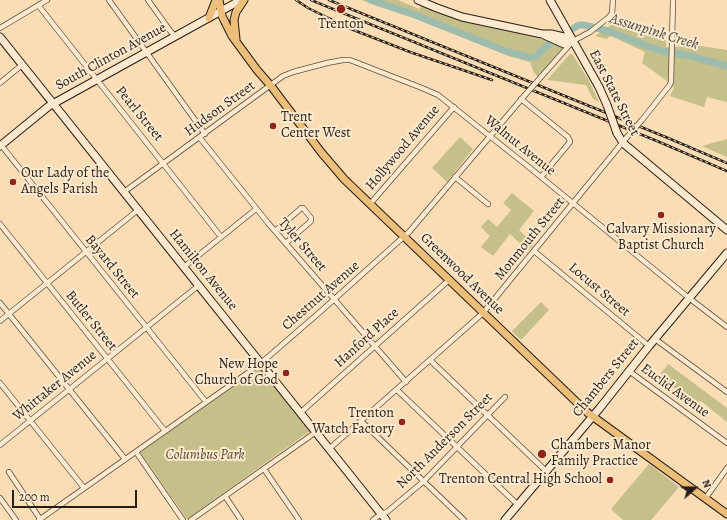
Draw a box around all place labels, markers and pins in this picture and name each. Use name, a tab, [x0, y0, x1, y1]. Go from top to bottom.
marker: Trenton	[335, 3, 347, 15]
place label: Trenton	[318, 17, 364, 33]
place label: Trent Center West	[281, 110, 351, 142]
marker: Trent Center West	[268, 121, 278, 131]
place label: Our Lady of the Angels Parish	[21, 166, 109, 198]
marker: Our Lady of the Angels Parish	[8, 177, 18, 187]
marker: Calvary Missionary Baptist Church	[656, 210, 666, 220]
place label: Calvary Missionary Baptist Church	[606, 222, 716, 254]
place label: New Hope Church of God	[195, 357, 278, 390]
marker: New Hope Church of God	[281, 368, 291, 378]
place label: Trenton Watch Factory	[312, 406, 394, 438]
marker: Trenton Watch Factory	[397, 417, 407, 427]
place label: Chambers Manor Family Practice	[551, 438, 651, 470]
marker: Chambers Manor Family Practice	[536, 448, 548, 460]
place label: Trenton Central High School	[439, 472, 602, 488]
marker: Trenton Central High School	[605, 475, 615, 485]

